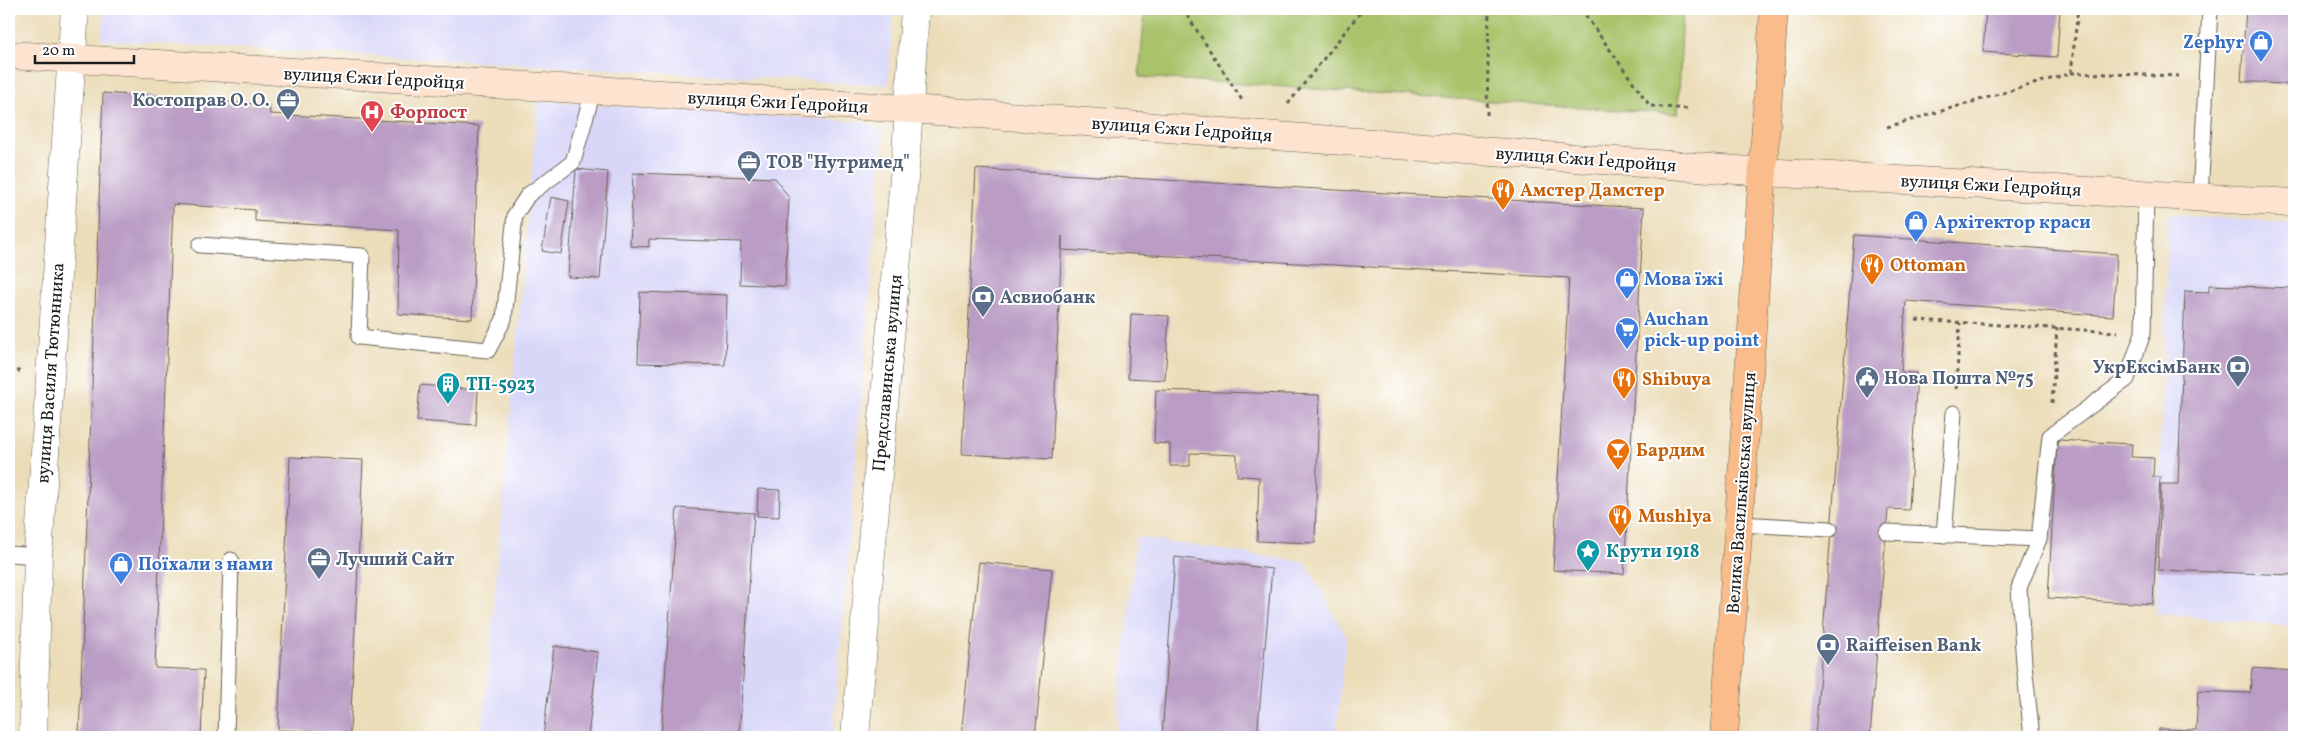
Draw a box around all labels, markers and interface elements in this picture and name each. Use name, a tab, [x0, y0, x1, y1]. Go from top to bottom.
shop icon: Zephyr	[2248, 29, 2274, 63]
place label: Zephyr	[2183, 31, 2244, 56]
scale bar	[35, 32, 134, 64]
text: 20 m	[42, 41, 75, 62]
street label: вулиця Єжи Ґедройця	[283, 62, 465, 97]
street label: вулиця Єжи Ґедройця	[687, 86, 869, 121]
office icon: Костоправ О. О.	[275, 87, 301, 121]
place label: Костоправ О. О.	[132, 89, 270, 114]
hospital icon: Форпост	[359, 99, 385, 133]
place label: Форпост	[390, 101, 467, 126]
street label: вулиця Єжи Ґедройця	[1091, 112, 1273, 149]
street label: вулиця Єжи Ґедройця	[1495, 142, 1677, 179]
office icon: ТОВ "Нутримед"	[736, 149, 762, 183]
place label: ТОВ "Нутримед"	[766, 151, 910, 176]
street label: вулиця Єжи Ґедройця	[1900, 169, 2082, 204]
restaurant icon: Амстер Дамстер	[1490, 177, 1516, 211]
place label: Амстер Дамстер	[1520, 179, 1665, 204]
shop icon: Архітектор краси	[1903, 209, 1929, 243]
place label: Архітектор краси	[1934, 211, 2091, 236]
restaurant icon: Ottoman	[1859, 252, 1885, 286]
place label: Ottoman	[1890, 254, 1966, 279]
street label: вулиця Василя Тютюнника	[31, 262, 72, 484]
shop icon: Мова їжі	[1614, 266, 1640, 300]
place label: Мова їжі	[1644, 268, 1724, 293]
street label: Предславинська вулиця	[867, 273, 910, 473]
bank icon: Асвиобанк	[970, 284, 996, 318]
place label: Асвиобанк	[1000, 286, 1096, 311]
place label: Auchan pick-up point	[1644, 308, 1760, 354]
supermarket icon: Auchan pick-up point	[1614, 316, 1640, 350]
bank icon: УкрЕксімБанк	[2225, 354, 2251, 388]
place label: УкрЕксімБанк	[2093, 356, 2220, 381]
public building icon: Нова Пошта №75	[1854, 365, 1880, 399]
restaurant icon: Shibuya	[1611, 366, 1637, 400]
place label: Нова Пошта №75	[1884, 367, 2034, 392]
place label: Shibuya	[1642, 368, 1711, 393]
building icon: ТП-5923	[435, 371, 461, 405]
street label: Велика Васильківська вулиця	[1722, 371, 1763, 615]
place label: ТП-5923	[466, 373, 535, 398]
bar icon: Бардим	[1605, 437, 1631, 471]
place label: Бардим	[1636, 439, 1706, 464]
restaurant icon: Mushlya	[1607, 503, 1633, 537]
place label: Mushlya	[1638, 505, 1712, 530]
place icon: Крути 1918	[1575, 538, 1601, 572]
place label: Крути 1918	[1606, 540, 1700, 565]
office icon: Лучший Сайт	[306, 546, 332, 580]
place label: Лучший Сайт	[336, 548, 454, 573]
shop icon: Поїхали з нами	[108, 551, 134, 585]
place label: Поїхали з нами	[138, 553, 273, 578]
bank icon: Raiffeisen Bank	[1815, 632, 1841, 666]
place label: Raiffeisen Bank	[1846, 634, 1982, 659]

